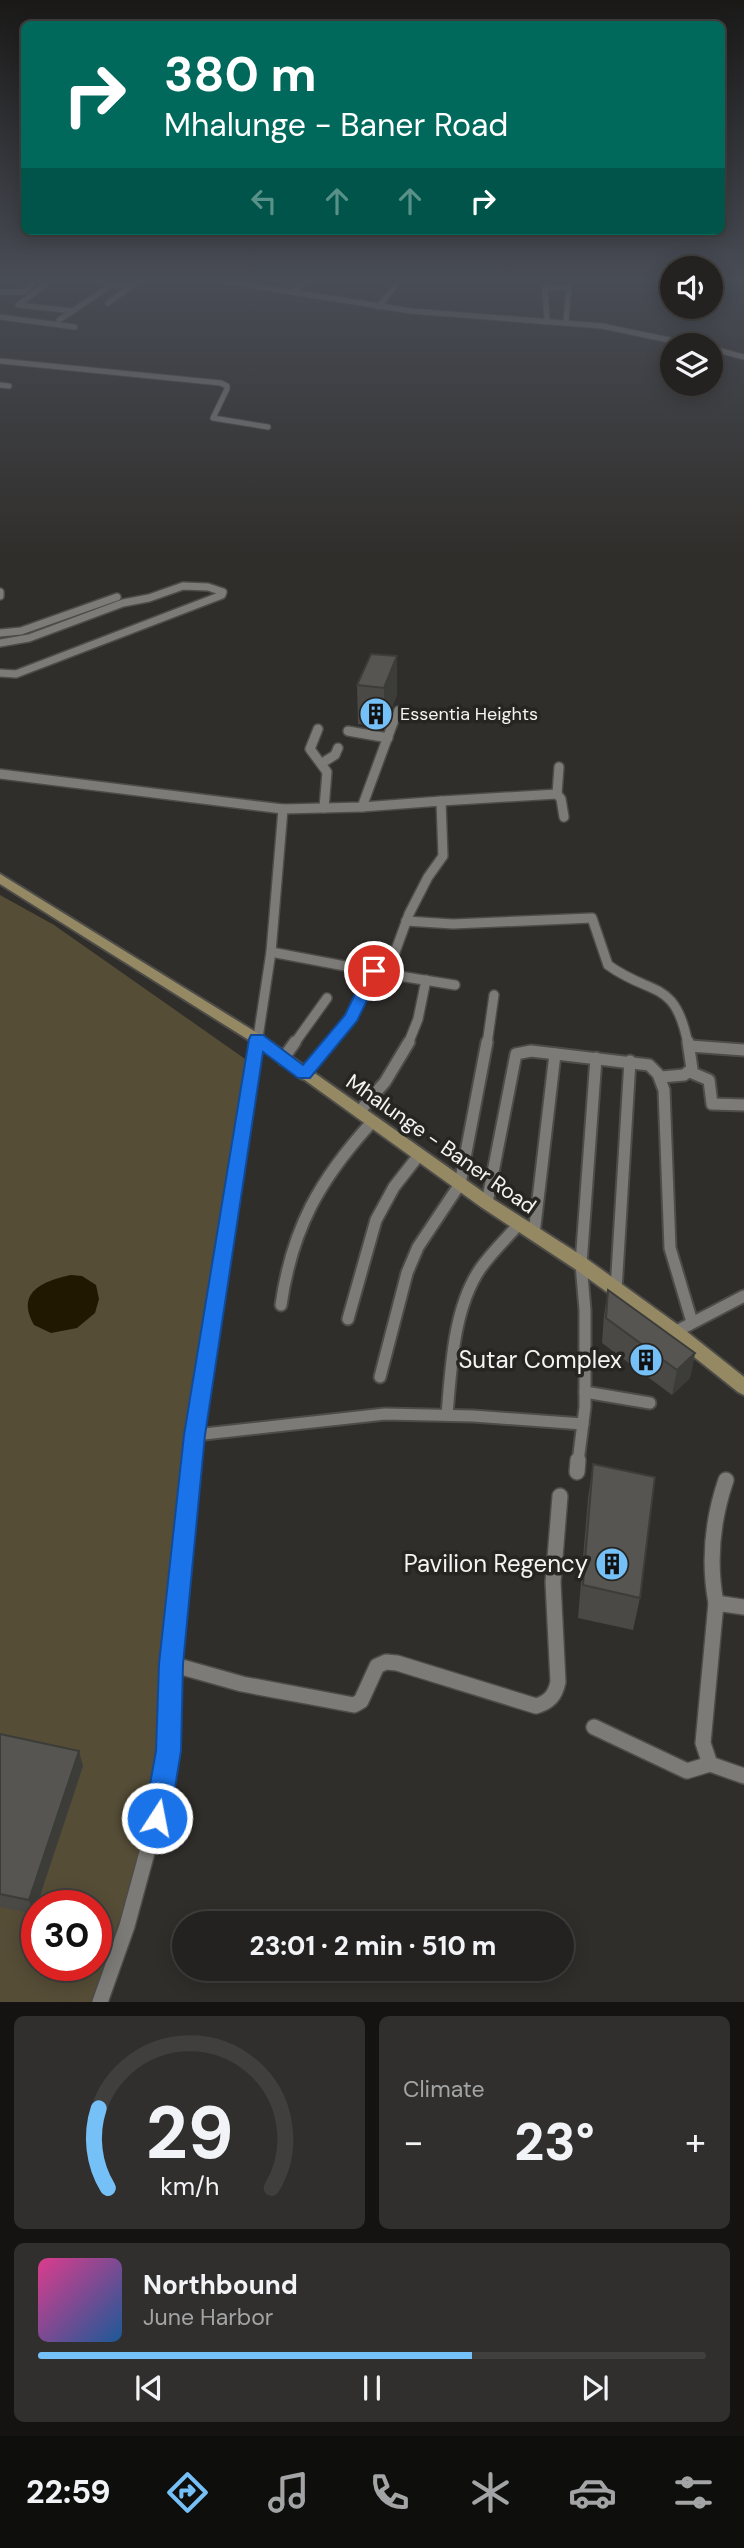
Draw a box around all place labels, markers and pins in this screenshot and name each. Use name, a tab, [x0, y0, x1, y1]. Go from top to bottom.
building icon: Essentia Heights	[357, 695, 395, 733]
place label: Essentia Heights	[400, 702, 538, 726]
pin	[344, 941, 404, 1001]
building icon: Sutar Complex	[627, 1341, 665, 1379]
place label: Sutar Complex	[458, 1344, 622, 1375]
building icon: Pavilion Regency	[593, 1545, 631, 1583]
place label: Pavilion Regency	[404, 1548, 588, 1579]

